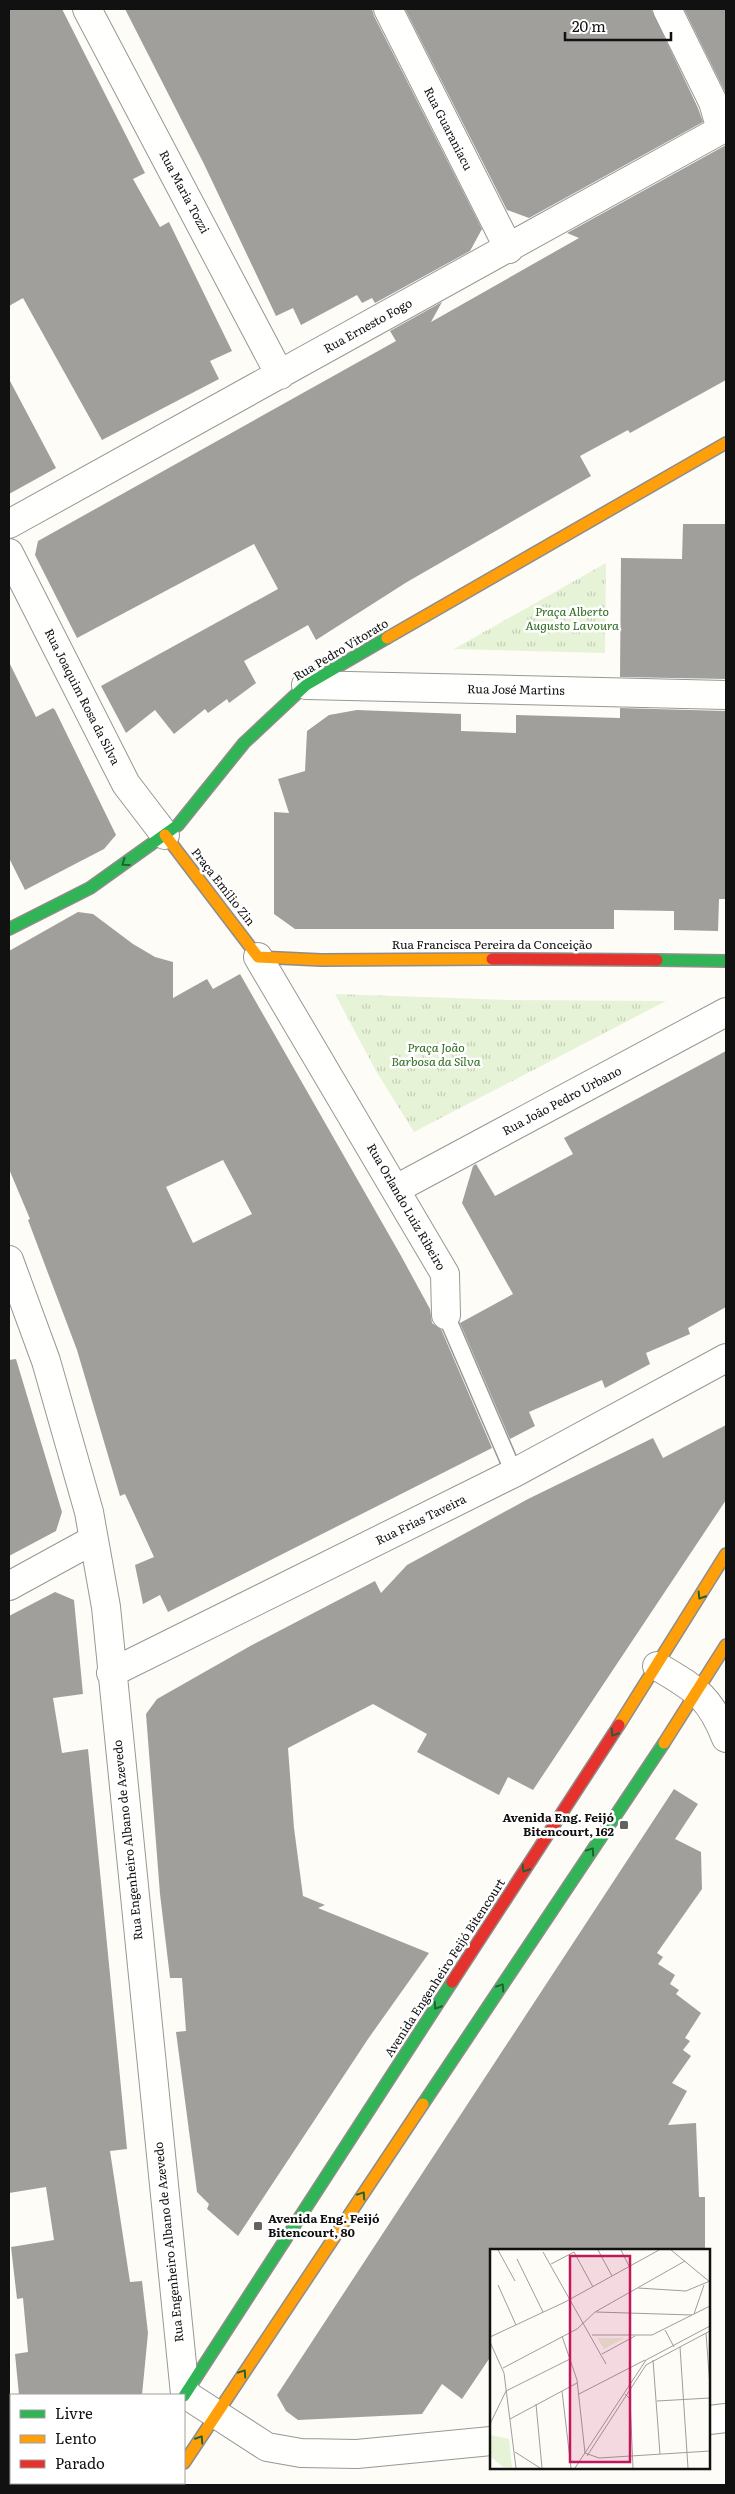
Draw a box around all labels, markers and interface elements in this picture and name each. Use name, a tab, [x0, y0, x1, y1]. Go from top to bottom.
scale bar	[565, 10, 671, 42]
text: 20 m	[572, 14, 606, 37]
street label: Rua Guaraniacu	[420, 84, 478, 174]
street label: Rua Maria Tozzi	[155, 147, 214, 236]
street label: Rua Ernesto Fogo	[320, 293, 415, 357]
park label: Praça Alberto Augusto Lavoura	[525, 602, 619, 634]
street label: Rua Pedro Vitorato	[290, 614, 391, 685]
street label: Rua Joaquim Rosa da Silva	[41, 625, 125, 768]
street label: Rua José Martins	[467, 679, 566, 699]
street label: Praça Emílio Zin	[188, 844, 260, 929]
one-way arrow	[121, 857, 131, 866]
street label: Rua Francisca Pereira da Conceição	[392, 935, 592, 953]
park label: Praça João Barbosa da Silva	[391, 1038, 481, 1070]
street label: Rua João Pedro Urbano	[499, 1061, 624, 1139]
street label: Rua Orlando Luiz Ribeiro	[363, 1140, 451, 1273]
street label: Rua Frias Taveira	[372, 1489, 469, 1549]
one-way arrow	[697, 1590, 707, 1599]
one-way arrow	[610, 1728, 620, 1737]
street label: Rua Engenheiro Albano de Azevedo	[108, 1739, 146, 1941]
place label: Avenida Eng. Feijó Bitencourt, 162	[503, 1808, 615, 1840]
marker: Avenida Eng. Feijó Bitencourt, 162	[618, 1819, 630, 1831]
one-way arrow	[585, 1848, 594, 1857]
one-way arrow	[522, 1864, 532, 1873]
street label: Avenida Engenheiro Feijó Bitencourt	[380, 1875, 509, 2060]
one-way arrow	[495, 1983, 504, 1992]
one-way arrow	[434, 2000, 443, 2009]
street label: Rua Engenheiro Albano de Azevedo	[149, 2141, 187, 2343]
one-way arrow	[356, 2191, 365, 2200]
place label: Avenida Eng. Feijó Bitencourt, 80	[268, 2209, 380, 2241]
marker: Avenida Eng. Feijó Bitencourt, 80	[252, 2220, 264, 2232]
inset map	[490, 2249, 710, 2469]
one-way arrow	[237, 2370, 246, 2379]
legend	[10, 2394, 185, 2484]
text: Livre	[55, 2401, 93, 2424]
text: Lento	[55, 2426, 97, 2449]
one-way arrow	[194, 2435, 203, 2444]
text: Parado	[55, 2451, 105, 2474]

